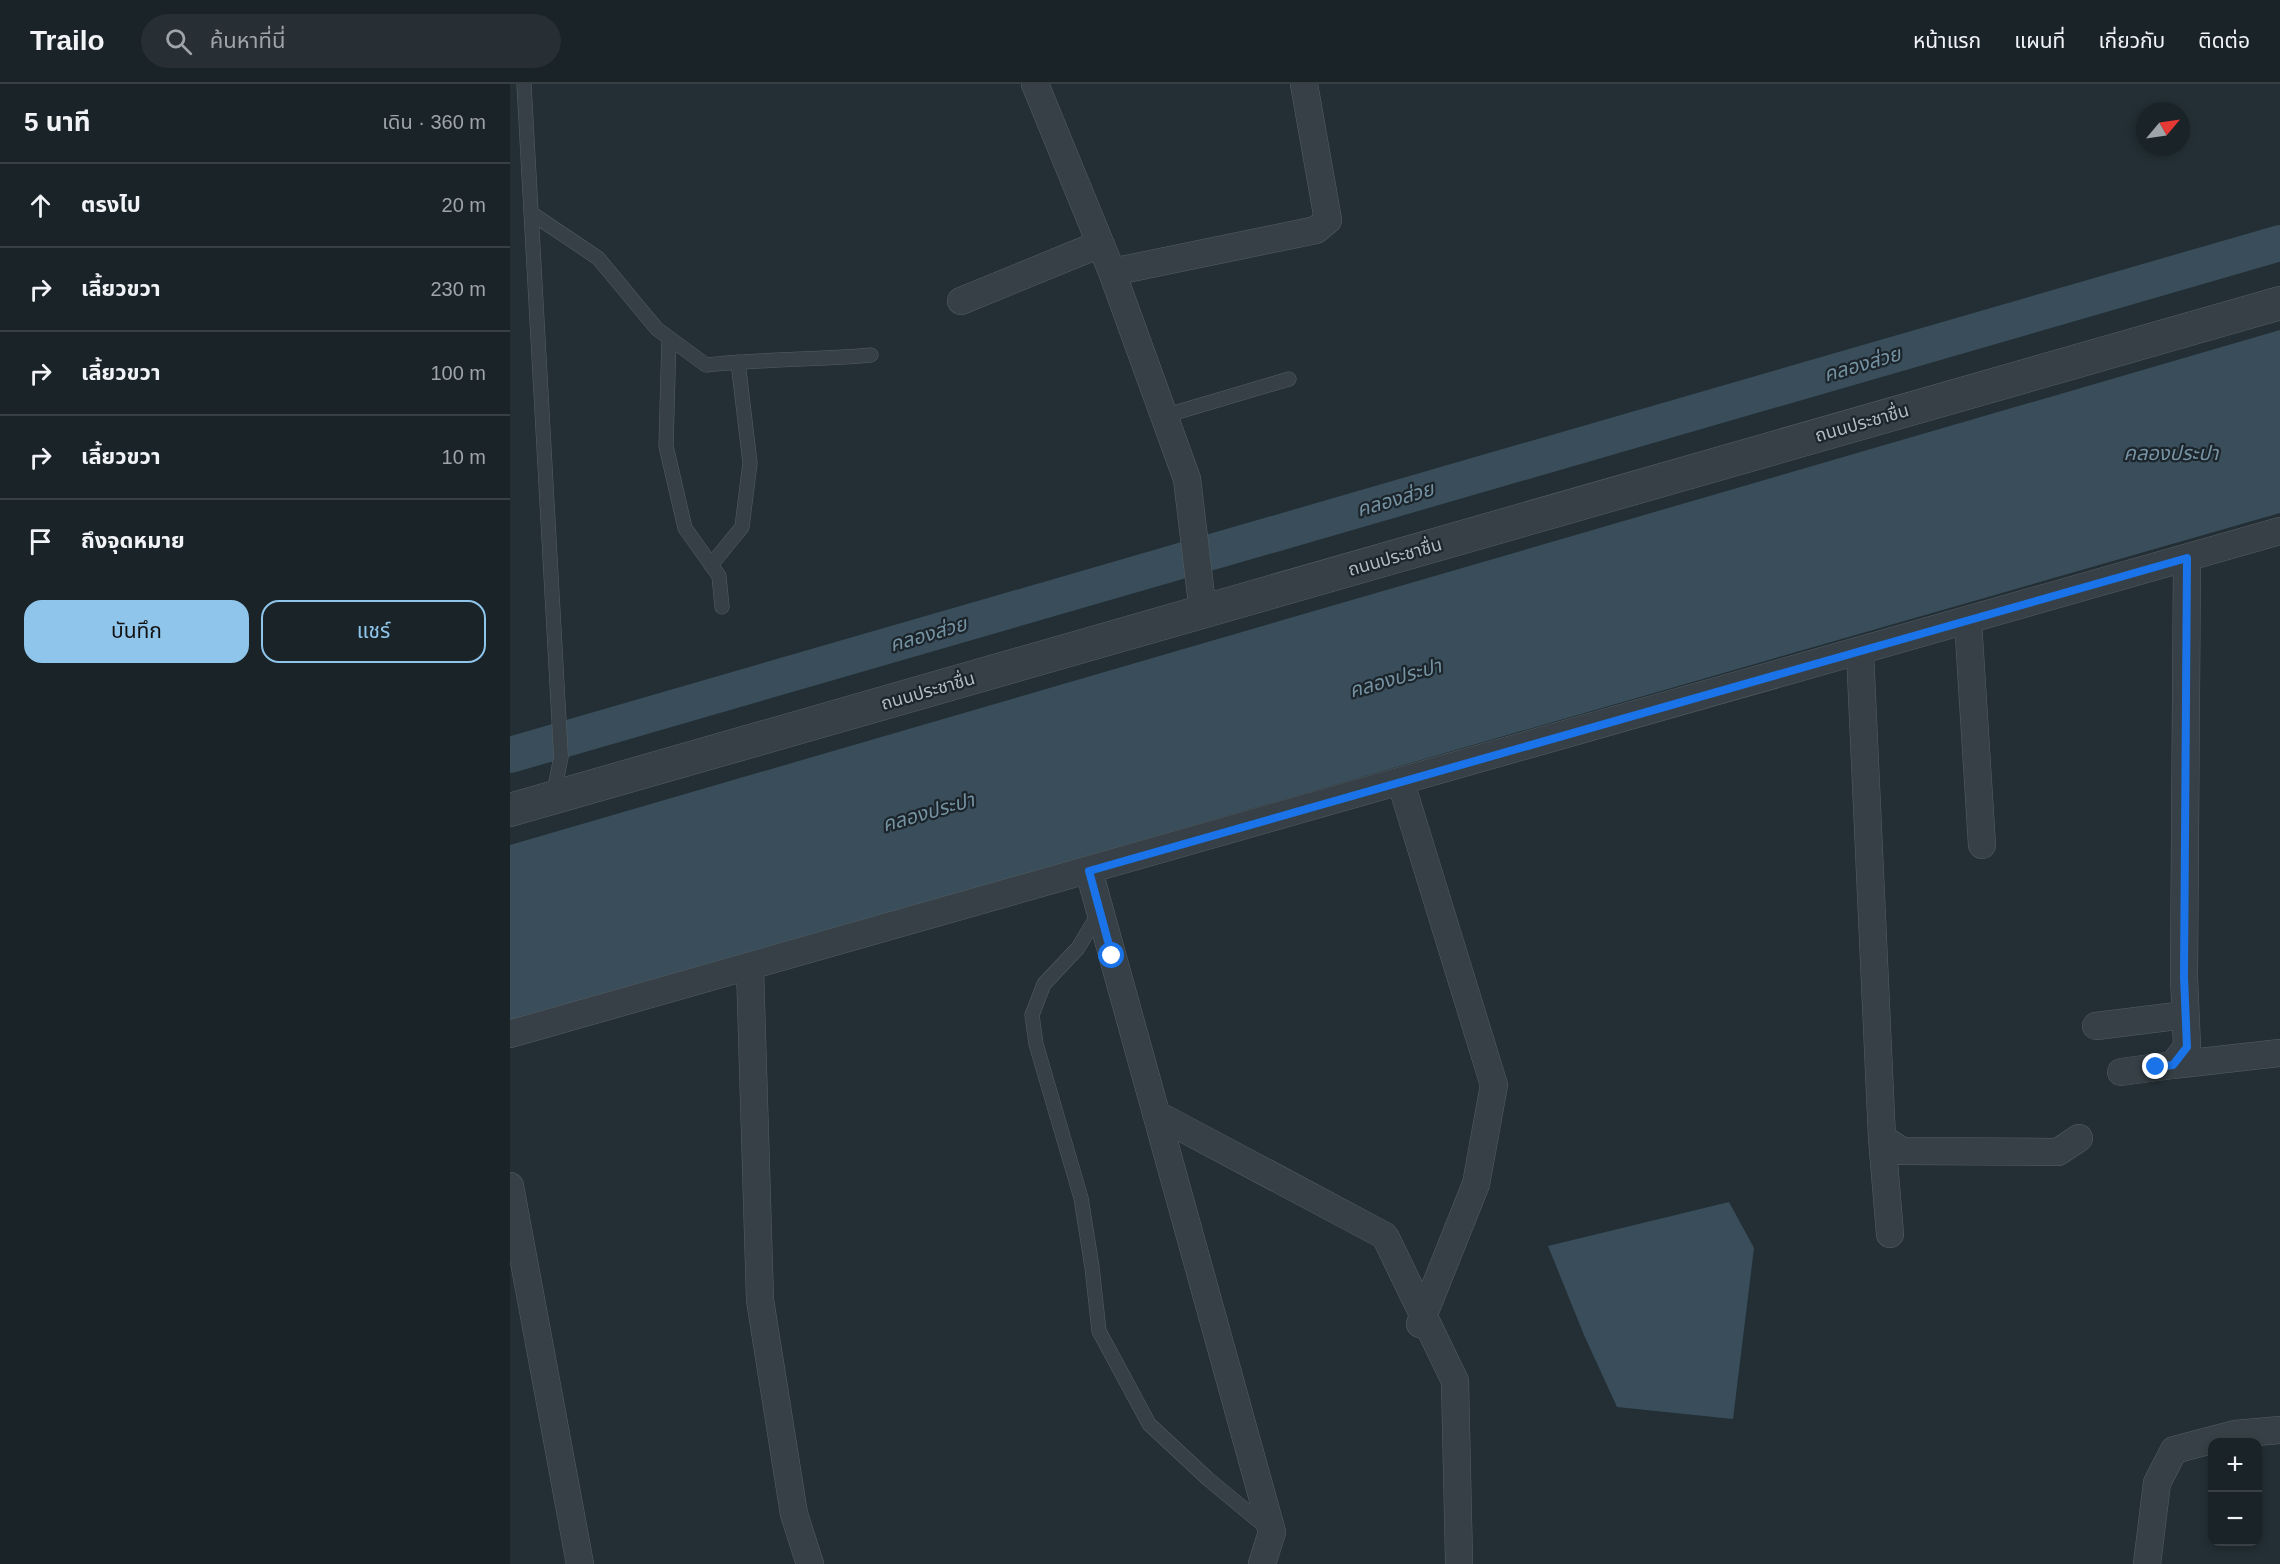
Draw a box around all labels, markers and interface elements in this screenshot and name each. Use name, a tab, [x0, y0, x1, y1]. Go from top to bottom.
search box	[141, 14, 561, 68]
text: Trailo	[30, 25, 105, 56]
icon: search	[162, 25, 195, 58]
text: ค้นหาที่นี่	[210, 28, 285, 53]
text: หน้าแรก	[1913, 29, 1981, 52]
text: แผนที่	[2014, 29, 2065, 52]
text: เกี่ยวกับ	[2098, 29, 2165, 52]
text: ติดต่อ	[2198, 29, 2250, 52]
north arrow	[2136, 102, 2190, 156]
text: 5 นาที	[24, 107, 91, 137]
text: เดิน · 360 m	[382, 111, 486, 133]
icon: ahead	[24, 189, 57, 222]
text: ตรงไป	[81, 192, 141, 217]
text: 20 m	[442, 194, 486, 216]
icon: right	[24, 273, 57, 306]
text: เลี้ยวขวา	[81, 276, 161, 301]
text: 230 m	[430, 278, 486, 300]
water label: คลองส่วย	[1821, 342, 1905, 385]
icon: right	[24, 357, 57, 390]
text: เลี้ยวขวา	[81, 360, 161, 385]
text: 100 m	[430, 362, 486, 384]
street label: ถนนประชาชื่น	[1812, 397, 1911, 446]
icon: right	[24, 441, 57, 474]
water label: คลองประปา	[2124, 442, 2219, 464]
text: เลี้ยวขวา	[81, 444, 161, 469]
text: 10 m	[442, 446, 486, 468]
water label: คลองส่วย	[1354, 477, 1438, 520]
icon: arrive	[24, 525, 57, 558]
text: ถึงจุดหมาย	[81, 528, 185, 553]
street label: ถนนประชาชื่น	[1345, 531, 1444, 580]
button: บันทึก	[24, 600, 249, 663]
button: แชร์	[261, 600, 486, 663]
water label: คลองส่วย	[887, 612, 971, 655]
water label: คลองประปา	[1346, 654, 1444, 702]
street label: ถนนประชาชื่น	[878, 665, 977, 714]
water label: คลองประปา	[879, 788, 977, 836]
route start	[1098, 942, 1124, 968]
route end	[2142, 1053, 2168, 1079]
map controls	[2208, 1438, 2262, 1546]
button: +	[2208, 1438, 2262, 1492]
button: −	[2208, 1492, 2262, 1546]

